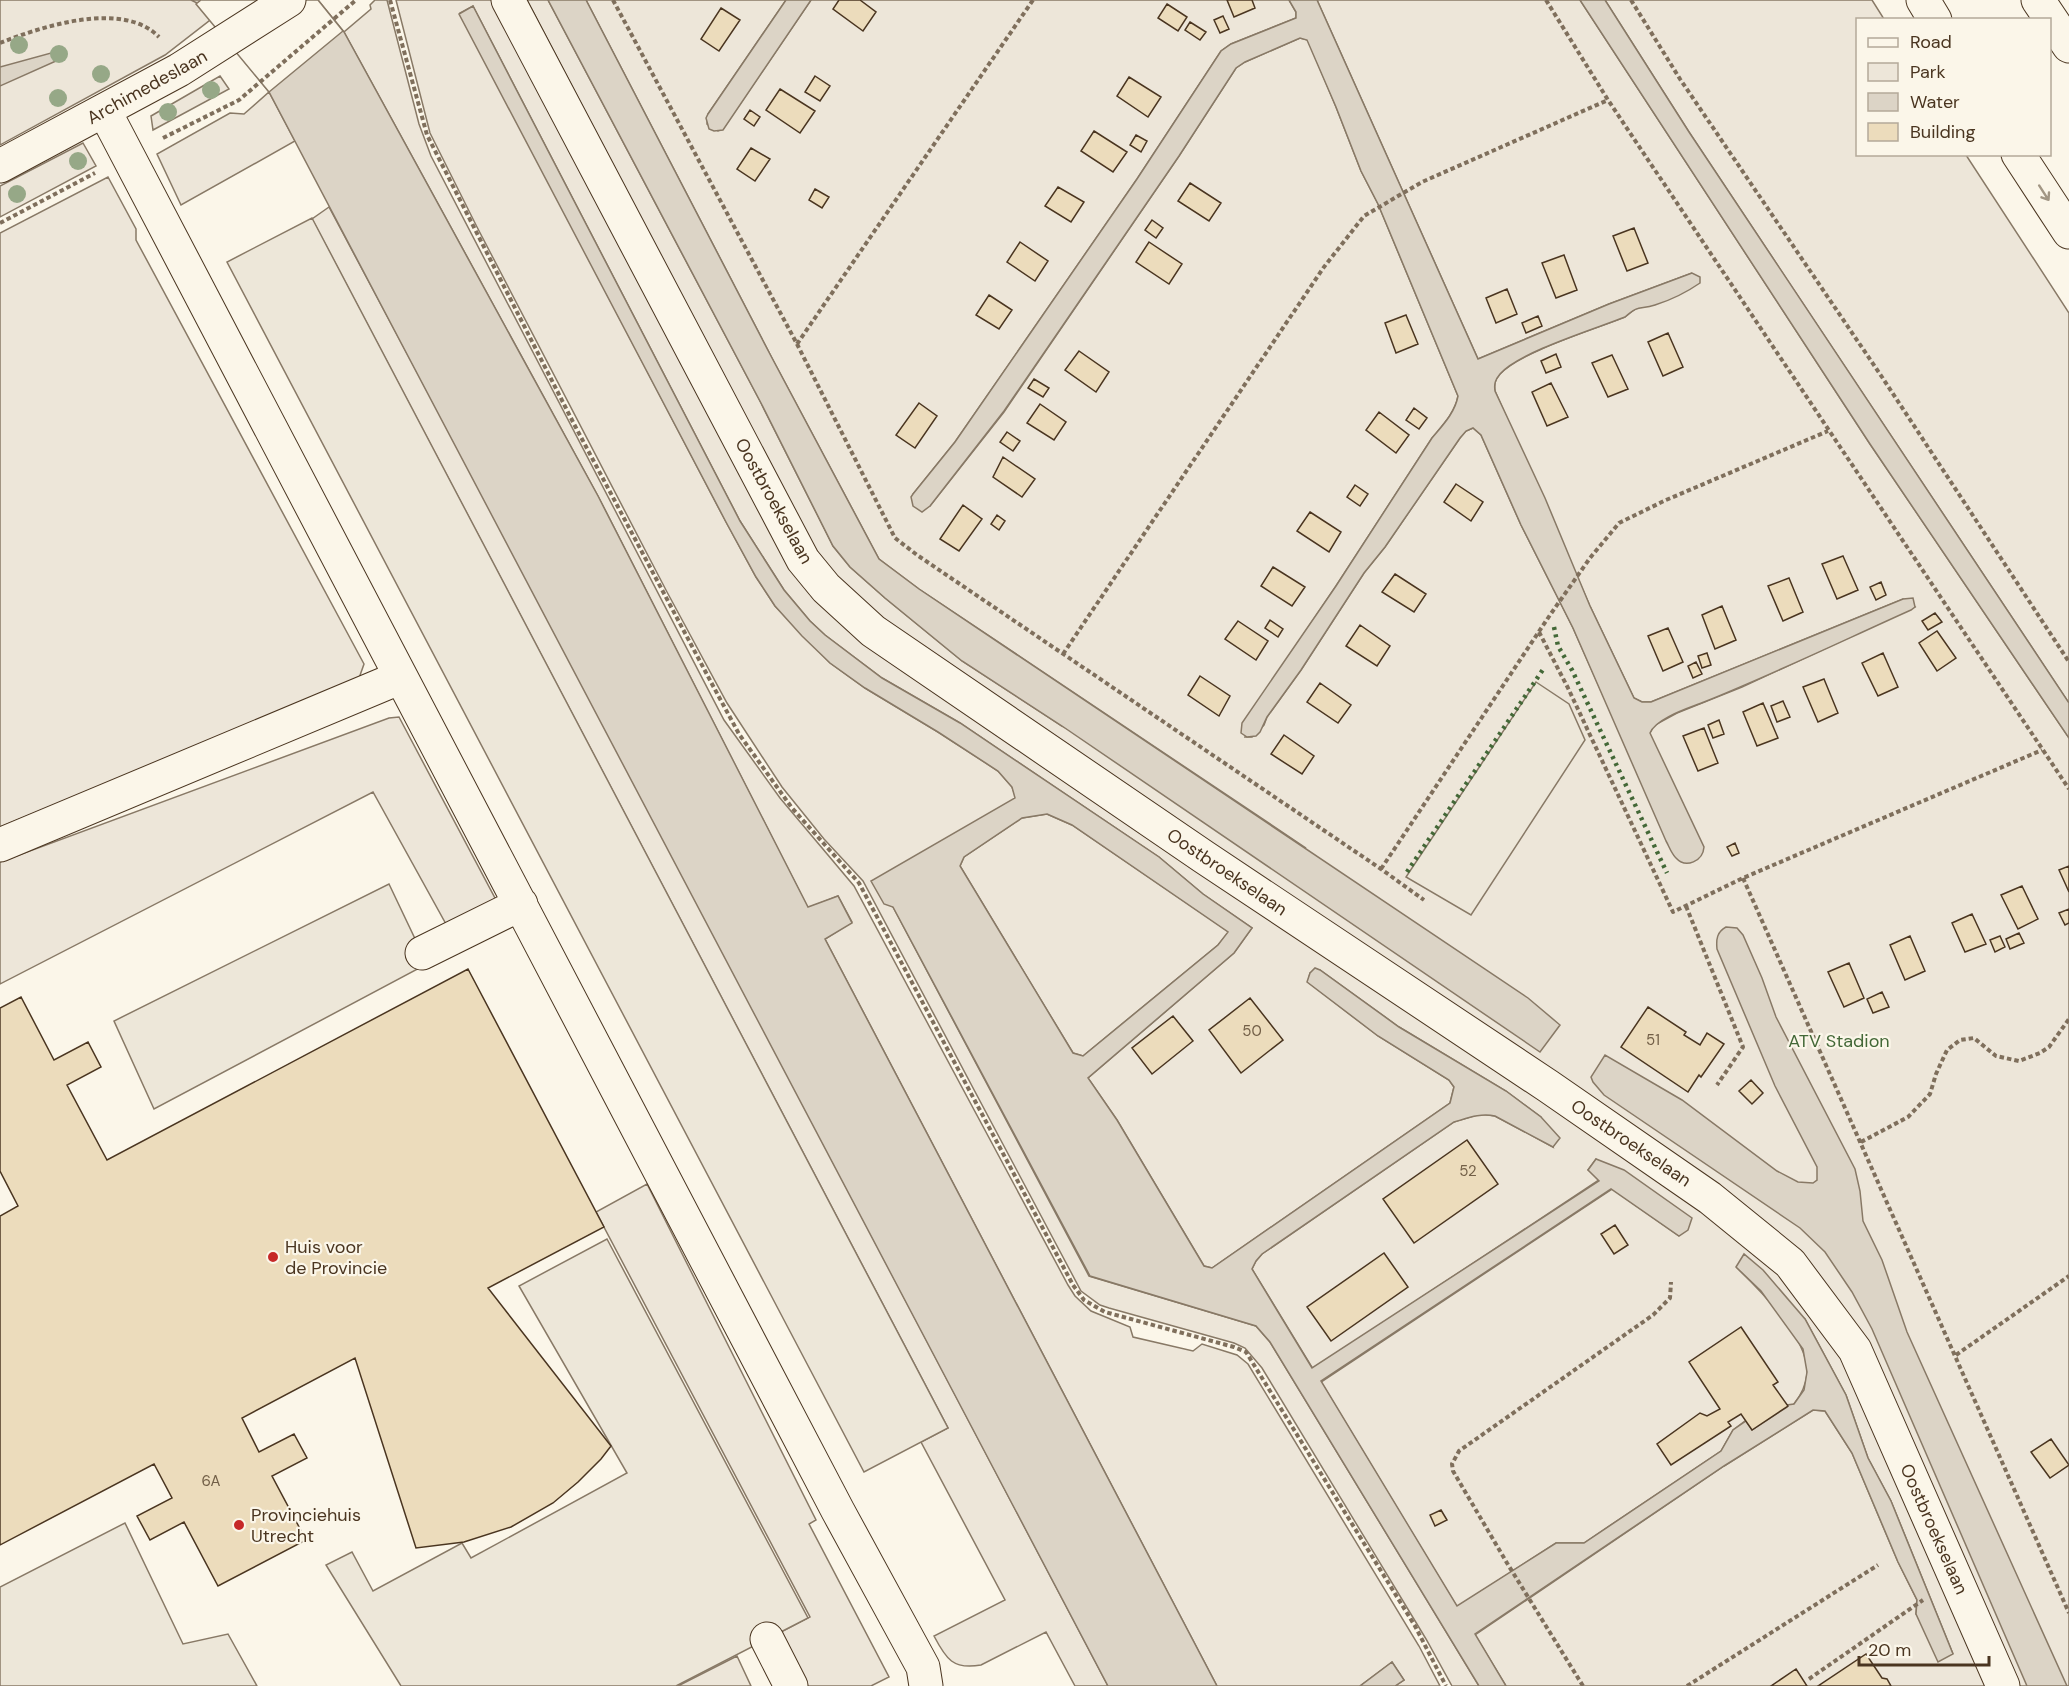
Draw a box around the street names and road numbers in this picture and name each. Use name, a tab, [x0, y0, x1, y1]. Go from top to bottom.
street label: Archimedeslaan	[83, 44, 211, 130]
street label: Oostbroekselaan	[729, 434, 819, 568]
street label: Oostbroekselaan	[1162, 823, 1292, 921]
street label: Oostbroekselaan	[1566, 1094, 1696, 1192]
street label: Oostbroekselaan	[1894, 1460, 1974, 1598]

